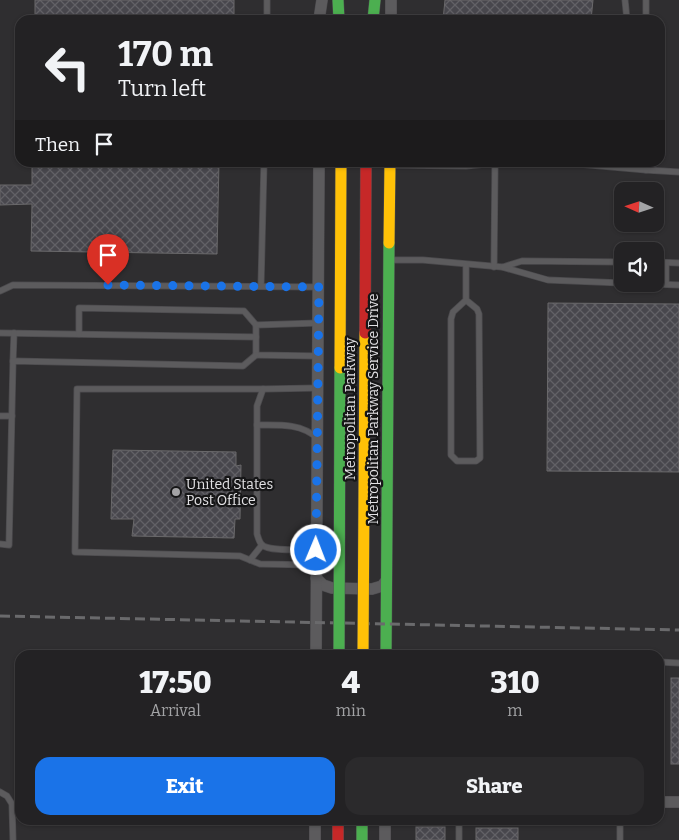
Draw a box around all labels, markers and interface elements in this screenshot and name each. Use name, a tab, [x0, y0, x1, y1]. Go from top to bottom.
text: 170 m	[118, 33, 213, 75]
icon: left	[35, 35, 100, 100]
text: Turn left	[118, 75, 206, 102]
icon: arrive	[90, 130, 118, 158]
text: Then	[35, 133, 80, 156]
north arrow	[614, 182, 664, 232]
map controls	[614, 182, 664, 292]
pin	[87, 234, 129, 285]
icon: arrive	[94, 241, 122, 269]
button: sound	[614, 242, 664, 292]
street label: Metropolitan Parkway Service Drive	[365, 294, 382, 524]
street label: Metropolitan Parkway	[342, 337, 359, 480]
place label: United States Post Office	[186, 476, 273, 509]
marker: United States Post Office	[170, 486, 182, 498]
position arrow	[289, 523, 341, 575]
text: 17:50	[139, 665, 212, 701]
text: 4	[342, 665, 360, 701]
text: 310	[490, 665, 540, 701]
text: Arrival	[150, 701, 201, 720]
text: min	[336, 701, 366, 720]
text: m	[507, 701, 523, 720]
button: Exit	[35, 757, 335, 815]
button: Share	[345, 757, 644, 815]

